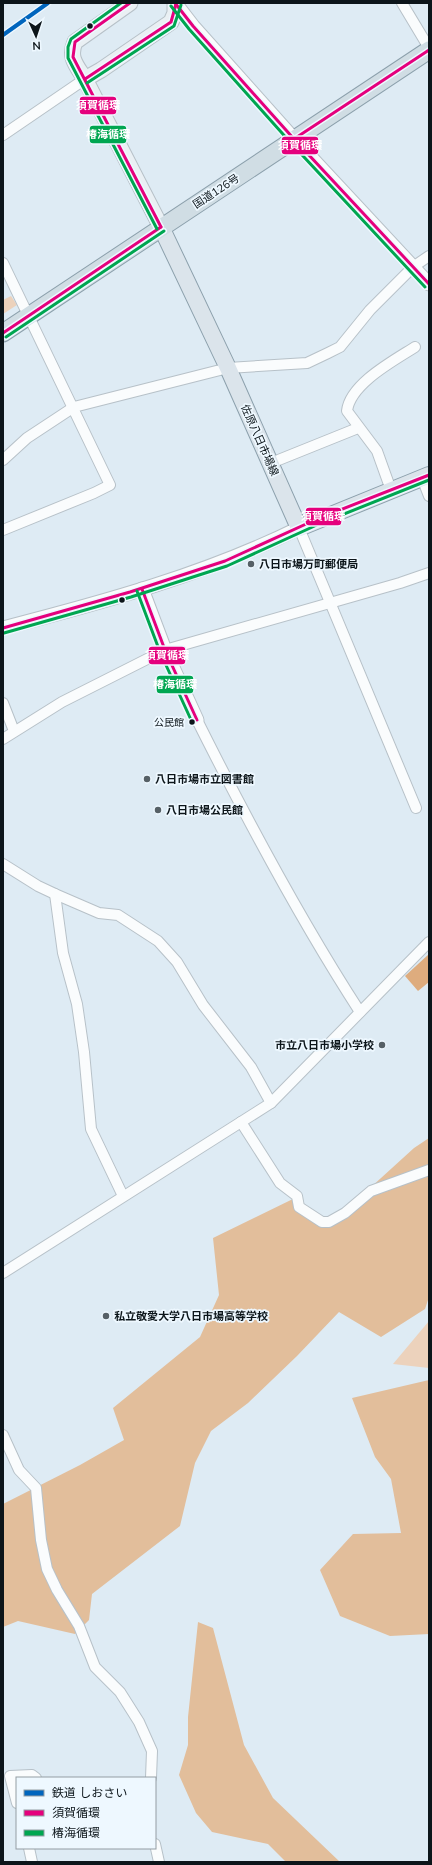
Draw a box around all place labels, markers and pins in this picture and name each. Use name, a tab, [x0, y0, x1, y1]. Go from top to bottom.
unlabelled marker	[85, 21, 95, 31]
place label: 八日市場万町郵便局	[259, 557, 358, 571]
marker: 八日市場万町郵便局	[246, 559, 256, 569]
unlabelled marker	[117, 595, 127, 605]
place label: 公民館	[154, 716, 184, 729]
marker: 公民館	[187, 717, 197, 727]
place label: 八日市場市立図書館	[155, 772, 254, 786]
marker: 八日市場市立図書館	[142, 774, 152, 784]
place label: 八日市場公民館	[166, 803, 243, 817]
marker: 八日市場公民館	[153, 805, 163, 815]
place label: 市立八日市場小学校	[275, 1038, 374, 1052]
marker: 市立八日市場小学校	[377, 1040, 387, 1050]
place label: 私立敬愛大学八日市場高等学校	[114, 1309, 268, 1323]
marker: 私立敬愛大学八日市場高等学校	[101, 1311, 111, 1321]

